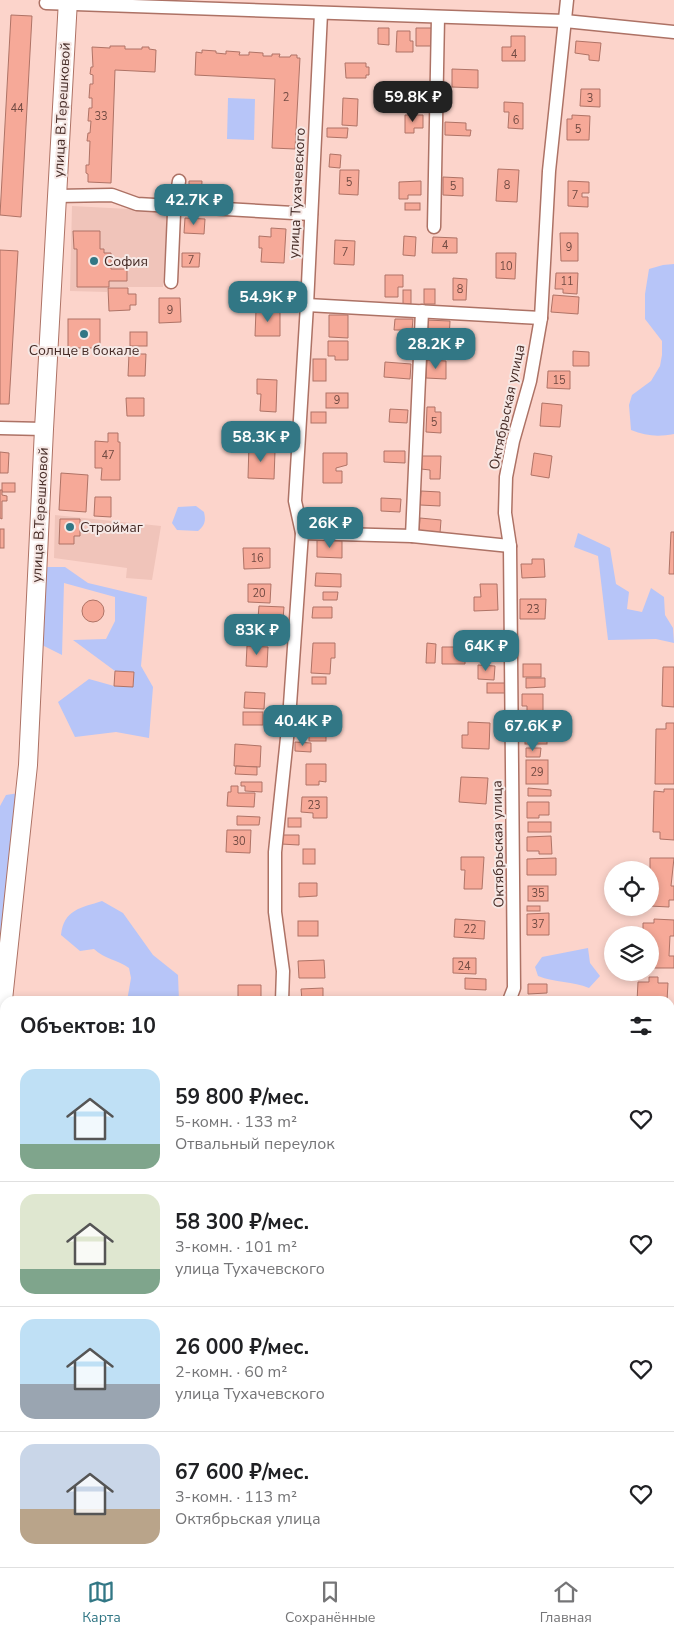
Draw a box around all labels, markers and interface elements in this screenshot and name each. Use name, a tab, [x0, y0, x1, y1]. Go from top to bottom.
street label: улица В.Терешковой	[49, 42, 75, 178]
house number: 4	[511, 47, 518, 62]
pin: 59.8K ₽	[367, 80, 459, 123]
text: 59.8K ₽	[384, 86, 442, 108]
house number: 2	[283, 90, 289, 105]
house number: 3	[587, 91, 593, 106]
house number: 44	[10, 101, 24, 116]
house number: 33	[94, 109, 108, 124]
house number: 6	[513, 113, 520, 128]
house number: 5	[575, 122, 582, 137]
street label: улица Тухачевского	[284, 127, 310, 259]
house number: 5	[346, 175, 353, 190]
house number: 8	[504, 178, 511, 193]
house number: 5	[450, 179, 457, 194]
pin: 42.7K ₽	[148, 184, 240, 226]
house number: 7	[572, 188, 578, 203]
text: 42.7K ₽	[165, 189, 223, 211]
house number: 4	[442, 238, 449, 253]
house number: 9	[566, 240, 572, 255]
house number: 7	[342, 245, 348, 260]
place label: София	[104, 252, 148, 271]
house number: 7	[188, 253, 194, 268]
marker: София	[88, 255, 100, 267]
house number: 10	[499, 259, 513, 274]
house number: 11	[560, 274, 574, 289]
pin: 54.9K ₽	[222, 280, 314, 323]
house number: 8	[457, 282, 464, 297]
text: 54.9K ₽	[239, 286, 297, 308]
house number: 9	[167, 303, 173, 318]
marker: Солнце в бокале	[78, 328, 90, 340]
pin: 28.2K ₽	[390, 328, 482, 370]
text: 28.2K ₽	[407, 333, 465, 355]
place label: Солнце в бокале	[29, 341, 139, 360]
street label: Октябрьская улица	[484, 343, 530, 471]
house number: 15	[552, 373, 566, 388]
house number: 9	[334, 393, 340, 408]
house number: 5	[431, 415, 438, 430]
pin: 58.3K ₽	[215, 420, 307, 463]
text: 58.3K ₽	[232, 426, 290, 448]
street label: улица В.Терешковой	[27, 447, 53, 583]
house number: 47	[101, 448, 115, 463]
pin: 26K ₽	[295, 506, 365, 549]
text: 26K ₽	[308, 512, 352, 534]
place label: Строймаг	[80, 518, 143, 537]
marker: Строймаг	[64, 521, 76, 533]
house number: 16	[250, 551, 264, 566]
house number: 20	[252, 586, 266, 601]
house number: 23	[526, 602, 540, 617]
pin: 83K ₽	[222, 614, 292, 656]
text: 83K ₽	[235, 619, 279, 641]
pin: 64K ₽	[451, 630, 521, 672]
text: 64K ₽	[464, 635, 508, 657]
pin: 40.4K ₽	[257, 704, 349, 747]
text: 40.4K ₽	[274, 710, 332, 732]
pin: 67.6K ₽	[487, 710, 579, 752]
text: 67.6K ₽	[504, 715, 562, 737]
house number: 29	[530, 765, 544, 780]
street label: Октябрьская улица	[487, 780, 509, 908]
house number: 23	[307, 798, 321, 813]
house number: 30	[232, 834, 246, 849]
map controls	[604, 861, 659, 981]
button: locate	[604, 861, 659, 916]
house number: 35	[531, 886, 545, 901]
house number: 37	[531, 917, 545, 932]
house number: 22	[463, 922, 477, 937]
button: layers	[604, 926, 659, 981]
house number: 24	[457, 959, 471, 974]
text: Объектов: 10	[20, 1012, 156, 1040]
icon: filters	[627, 1012, 655, 1040]
text: 59 800 ₽/мес.	[175, 1083, 309, 1111]
icon: home	[60, 1089, 120, 1149]
icon: heart	[627, 1105, 655, 1133]
text: 5-комн. · 133 m²	[175, 1111, 297, 1133]
text: Отвальный переулок	[175, 1133, 335, 1155]
text: 58 300 ₽/мес.	[175, 1208, 309, 1236]
icon: home	[60, 1214, 120, 1274]
icon: heart	[627, 1230, 655, 1258]
text: 3-комн. · 101 m²	[175, 1236, 297, 1258]
text: улица Тухачевского	[175, 1258, 325, 1280]
text: 26 000 ₽/мес.	[175, 1333, 309, 1361]
icon: home	[60, 1339, 120, 1399]
icon: heart	[627, 1355, 655, 1383]
text: 2-комн. · 60 m²	[175, 1361, 287, 1383]
text: улица Тухачевского	[175, 1383, 325, 1405]
text: 67 600 ₽/мес.	[175, 1458, 309, 1486]
icon: home	[60, 1464, 120, 1524]
icon: heart	[627, 1480, 655, 1508]
text: 3-комн. · 113 m²	[175, 1486, 297, 1508]
text: Октябрьская улица	[175, 1508, 321, 1530]
tab: Карта	[82, 1578, 121, 1627]
tab: Сохранённые	[285, 1578, 375, 1627]
tab: Главная	[540, 1578, 592, 1627]

